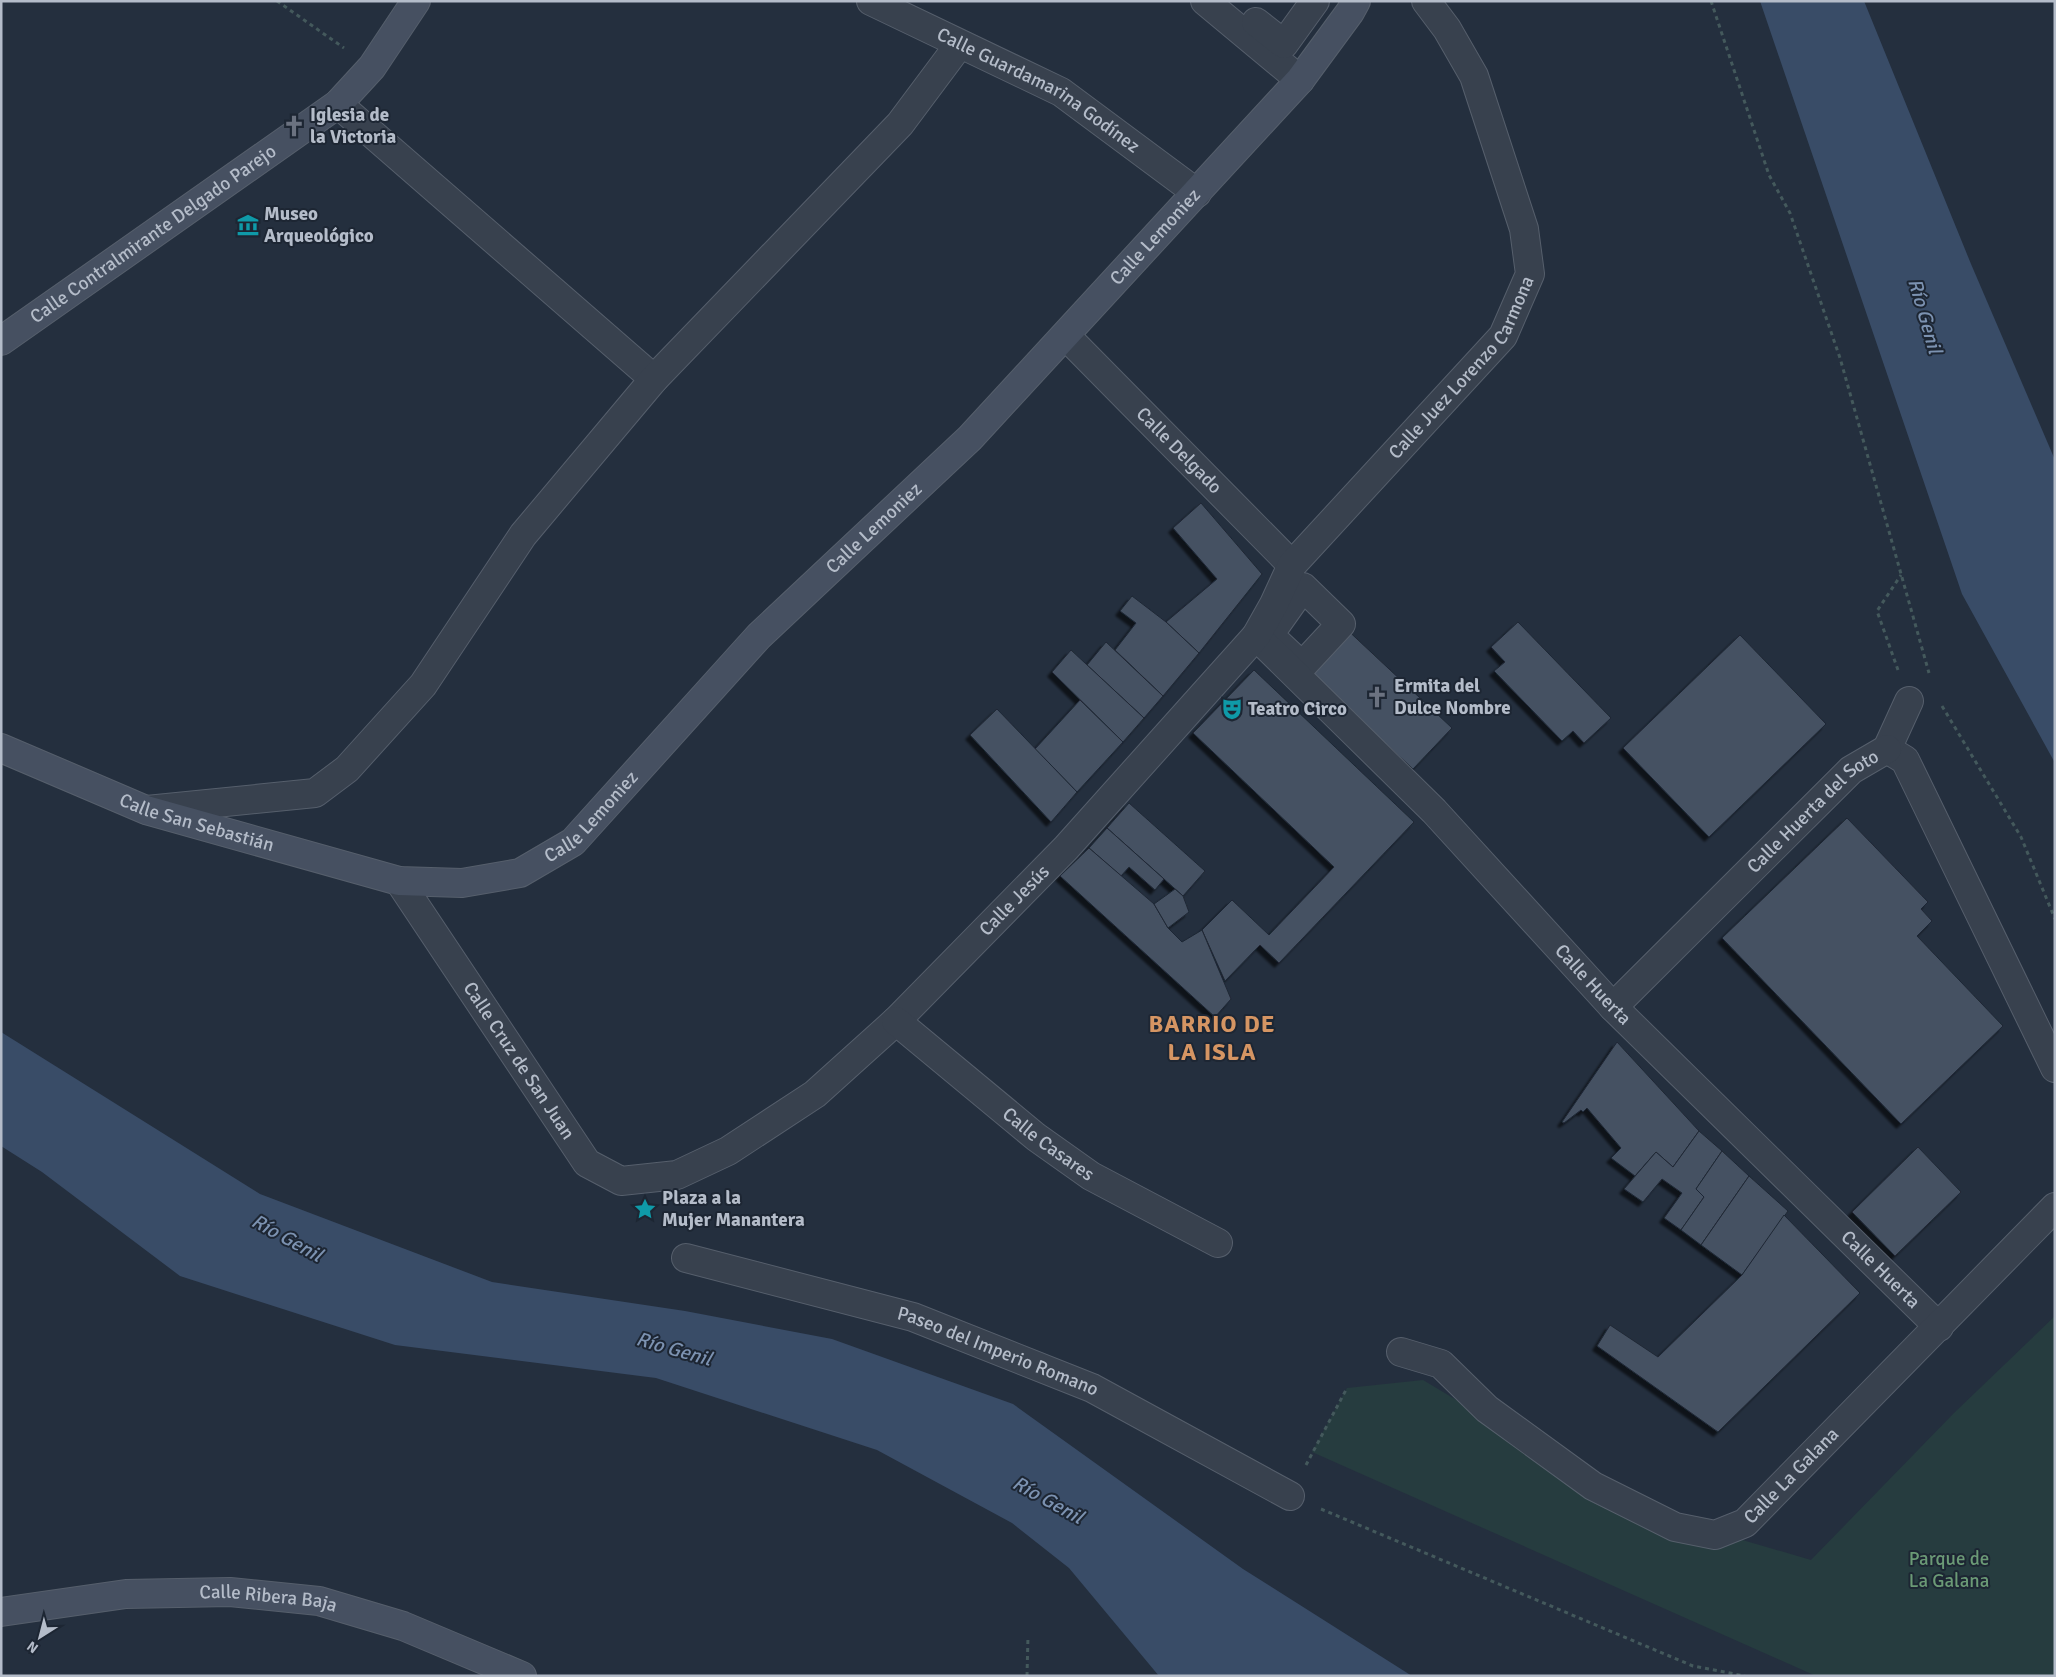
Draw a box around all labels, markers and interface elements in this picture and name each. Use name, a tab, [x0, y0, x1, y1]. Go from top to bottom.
street label: Calle Guardamarina Godínez	[933, 22, 1144, 158]
place label: Iglesia de la Victoria	[310, 103, 397, 149]
church icon: Iglesia de la Victoria	[281, 113, 307, 139]
street label: Calle Contralmirante Delgado Parejo	[25, 139, 281, 329]
street label: Calle Lemoniez	[1105, 184, 1206, 290]
place label: Museo Arqueológico	[264, 202, 374, 248]
museum icon: Museo Arqueológico	[235, 212, 261, 238]
street label: Calle Juez Lorenzo Carmona	[1384, 272, 1540, 464]
water label: Río Genil	[1902, 275, 1948, 359]
street label: Calle Delgado	[1131, 402, 1227, 499]
street label: Calle Lemoniez	[821, 477, 927, 579]
place label: Ermita del Dulce Nombre	[1394, 674, 1511, 720]
church icon: Ermita del Dulce Nombre	[1364, 684, 1390, 710]
theatre icon: Teatro Circo	[1219, 696, 1245, 722]
place label: Teatro Circo	[1248, 697, 1347, 721]
street label: Calle Huerta del Soto	[1742, 744, 1883, 879]
street label: Calle Lemoniez	[540, 766, 643, 868]
street label: Calle San Sebastián	[116, 788, 277, 857]
street label: Calle Jesús	[974, 860, 1055, 941]
street label: Calle Huerta	[1550, 939, 1636, 1030]
street label: Calle Cruz de San Juan	[458, 977, 580, 1144]
district label: BARRIO DE LA ISLA	[1148, 1009, 1276, 1067]
street label: Calle Casares	[997, 1102, 1099, 1186]
place label: Plaza a la Mujer Manantera	[662, 1186, 805, 1232]
place icon: Plaza a la Mujer Manantera	[632, 1196, 658, 1222]
water label: Río Genil	[247, 1208, 329, 1269]
street label: Calle Huerta	[1836, 1225, 1925, 1314]
street label: Paseo del Imperio Romano	[895, 1301, 1103, 1401]
water label: Río Genil	[633, 1326, 717, 1372]
street label: Calle La Galana	[1739, 1422, 1844, 1529]
water label: Río Genil	[1008, 1470, 1090, 1531]
park label: Parque de La Galana	[1909, 1547, 1989, 1593]
street label: Calle Ribera Baja	[199, 1580, 340, 1618]
north arrow	[15, 1612, 65, 1662]
text: N	[24, 1637, 42, 1657]

